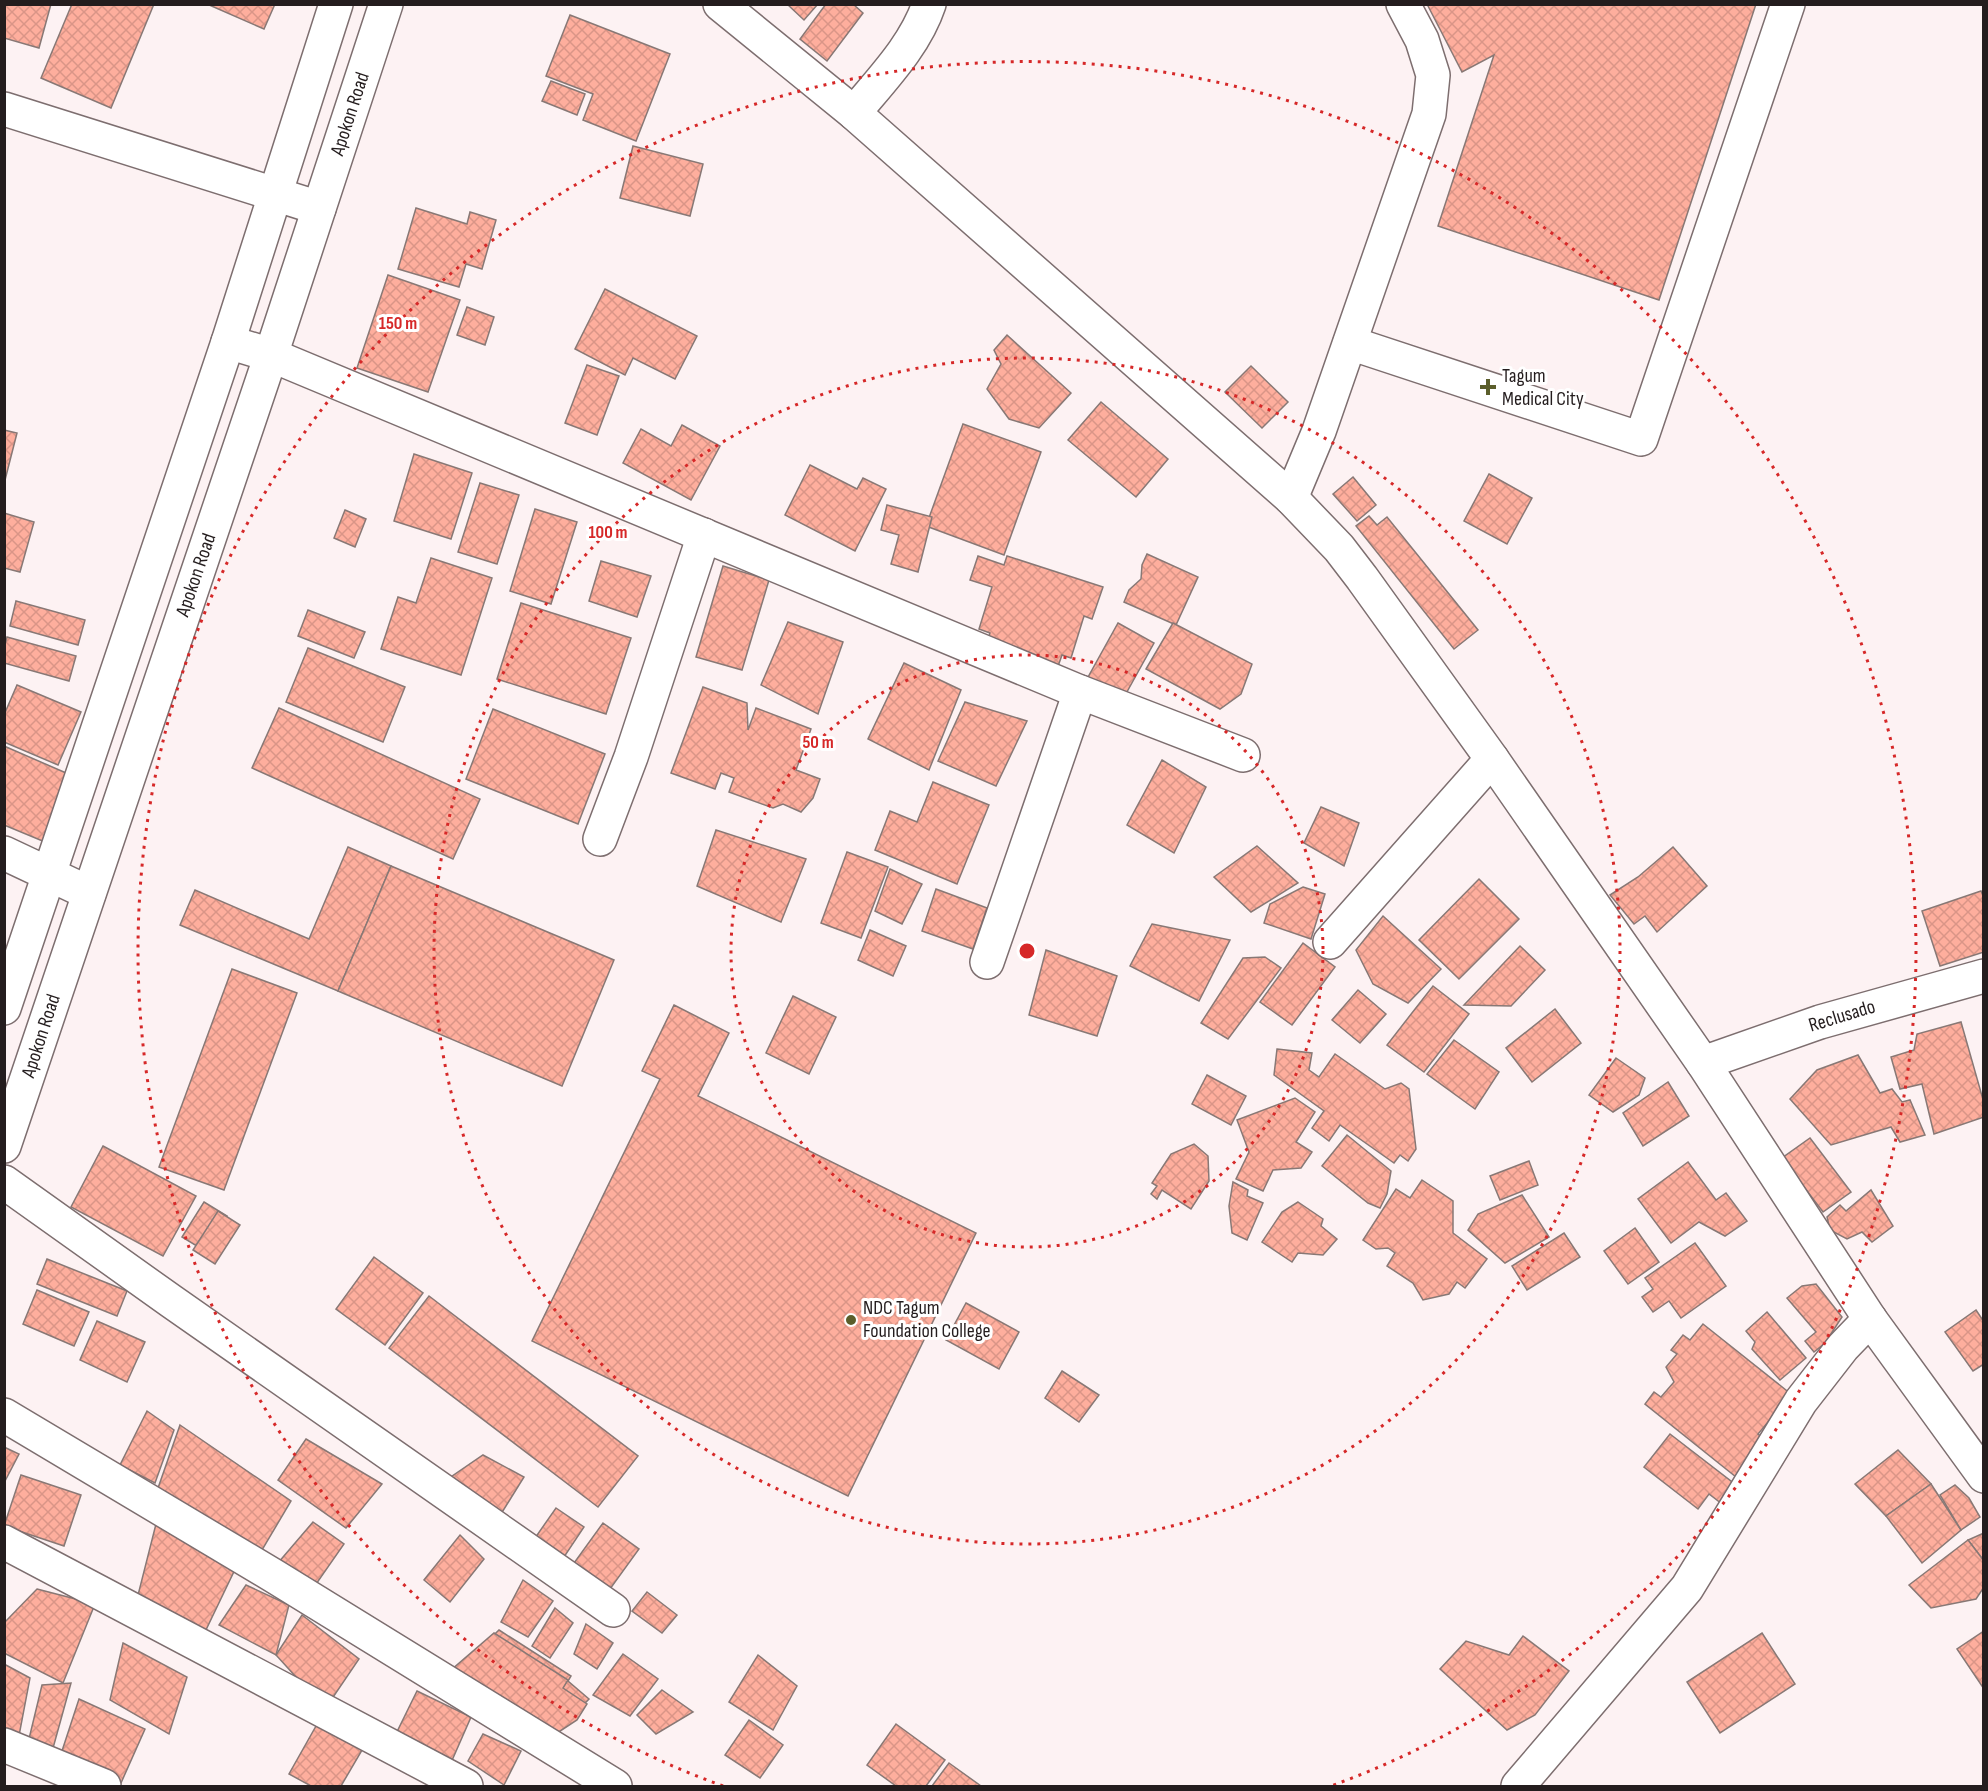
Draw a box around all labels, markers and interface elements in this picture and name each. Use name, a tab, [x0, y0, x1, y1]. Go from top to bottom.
street label: Apokon Road	[325, 69, 375, 160]
text: 150 m	[379, 313, 417, 334]
place label: Tagum Medical City	[1502, 364, 1584, 411]
marker: Tagum Medical City	[1479, 378, 1497, 396]
text: 100 m	[589, 522, 628, 543]
street label: Apokon Road	[170, 530, 221, 621]
text: 50 m	[802, 732, 834, 753]
centre of rings	[1017, 941, 1037, 961]
street label: Apokon Road	[16, 991, 66, 1082]
street label: Reclusado	[1806, 995, 1878, 1037]
place label: NDC Tagum Foundation College	[863, 1296, 991, 1343]
marker: NDC Tagum Foundation College	[844, 1313, 858, 1327]

